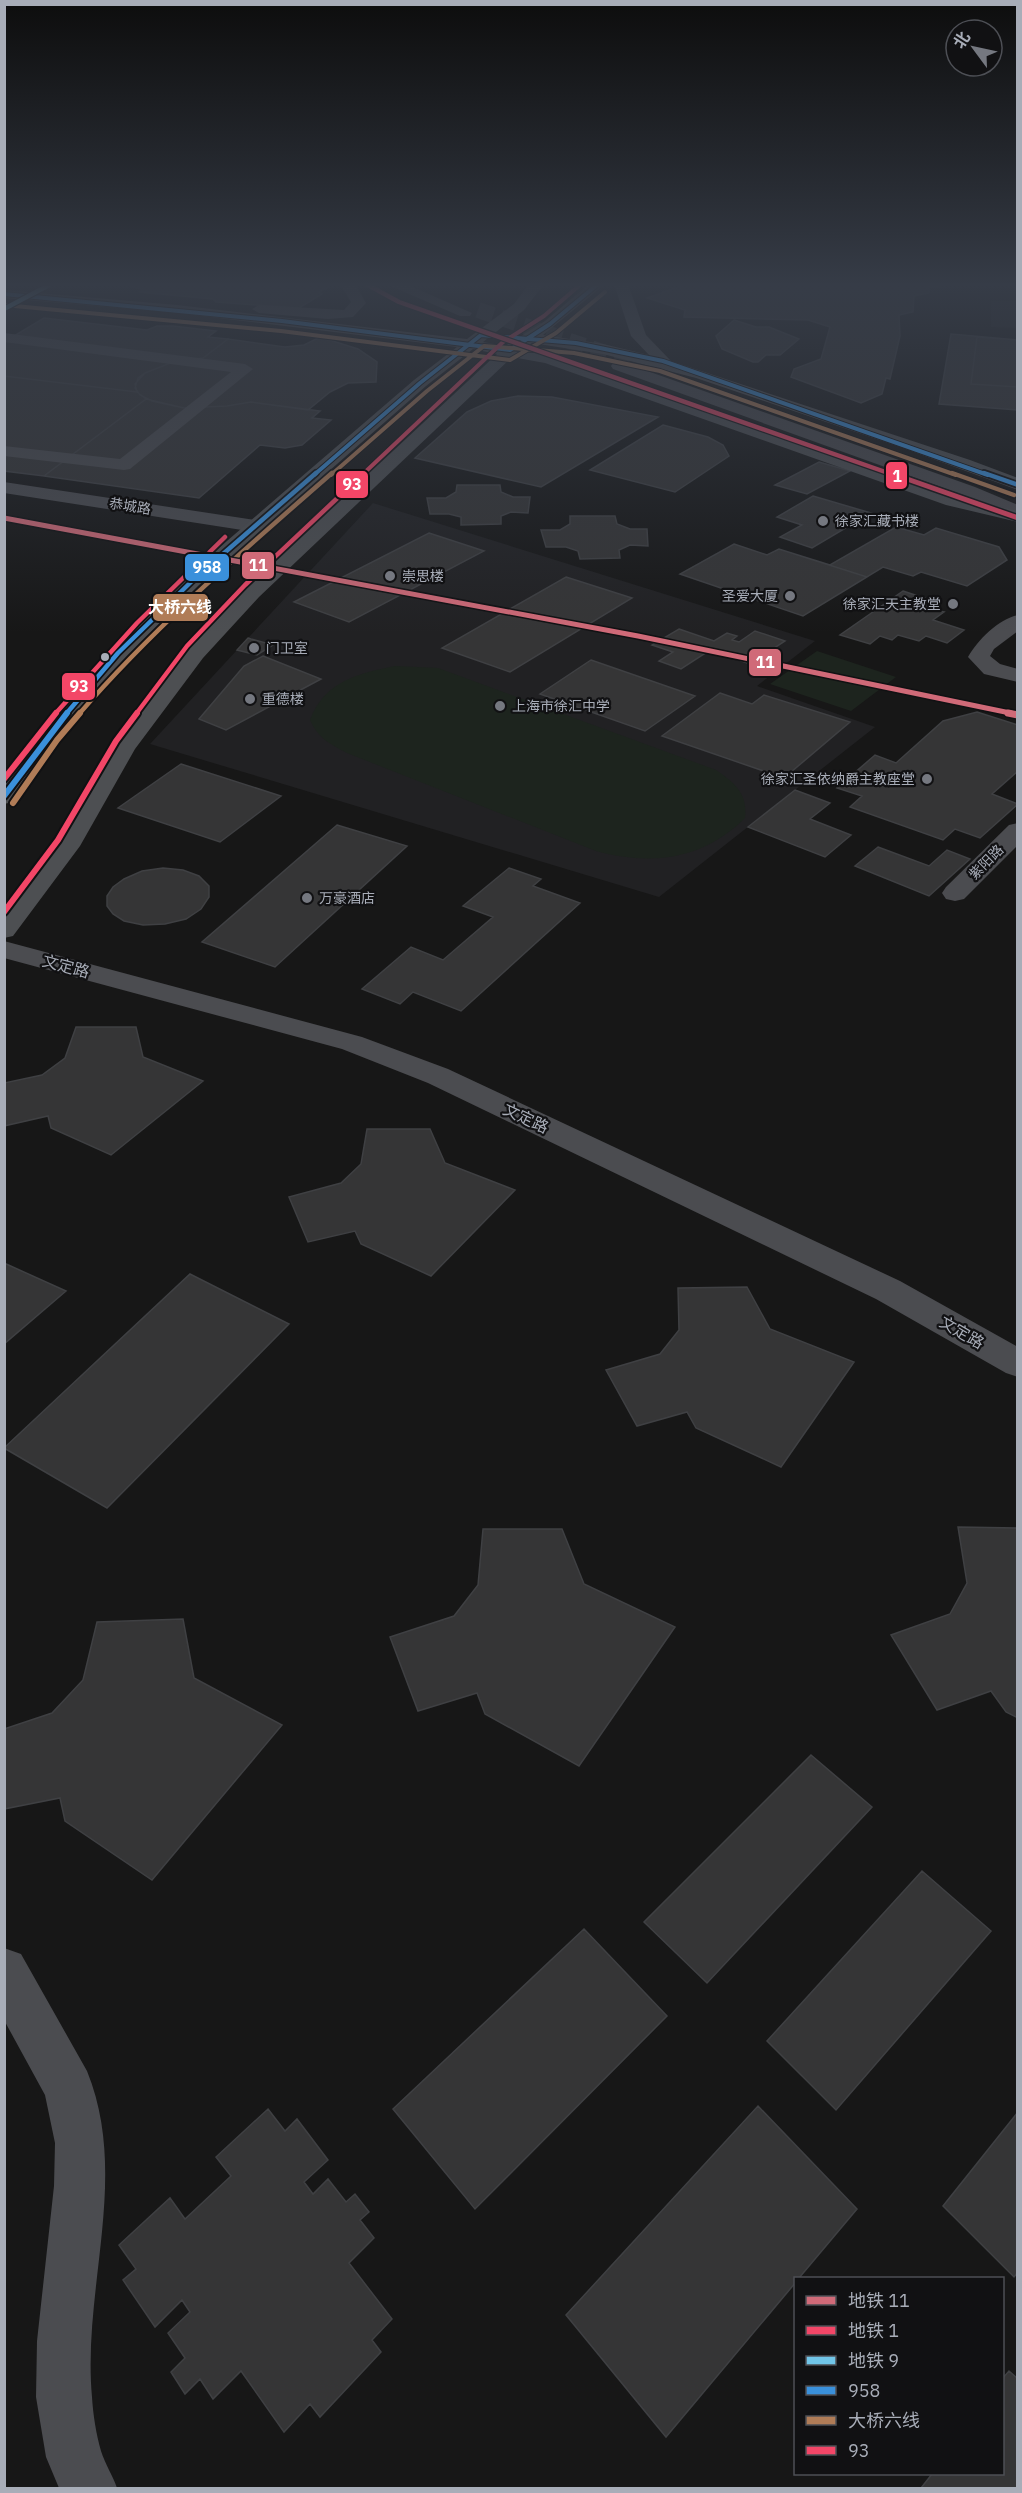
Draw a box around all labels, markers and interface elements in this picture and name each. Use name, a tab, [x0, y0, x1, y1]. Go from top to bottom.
north arrow	[944, 18, 1004, 78]
text: 北	[949, 28, 974, 52]
line badge: 1	[885, 461, 908, 490]
text: 1	[892, 466, 902, 486]
line badge: 93	[335, 470, 369, 499]
text: 93	[342, 474, 362, 494]
street label: 恭城路	[108, 494, 152, 518]
place label: 徐家汇藏书楼	[835, 512, 919, 530]
marker: 徐家汇藏书楼	[816, 514, 830, 528]
line badge: 11	[241, 551, 275, 580]
line badge: 958	[184, 553, 230, 582]
text: 11	[248, 555, 268, 575]
text: 958	[193, 557, 221, 577]
place label: 崇思楼	[402, 567, 444, 585]
marker: 崇思楼	[383, 569, 397, 583]
place label: 圣爱大厦	[722, 587, 778, 605]
marker: 圣爱大厦	[783, 589, 797, 603]
line badge: 大桥六线	[152, 593, 209, 622]
place label: 徐家汇天主教堂	[843, 595, 941, 613]
text: 大桥六线	[148, 597, 212, 617]
marker: 徐家汇天主教堂	[946, 597, 960, 611]
place label: 门卫室	[266, 639, 308, 657]
marker: 门卫室	[247, 641, 261, 655]
line badge: 11	[748, 648, 782, 677]
unlabelled marker	[99, 651, 111, 663]
text: 11	[755, 652, 775, 672]
line badge: 93	[61, 672, 96, 701]
text: 93	[69, 676, 89, 696]
place label: 重德楼	[262, 690, 304, 708]
marker: 重德楼	[243, 692, 257, 706]
place label: 上海市徐汇中学	[512, 697, 610, 715]
marker: 上海市徐汇中学	[493, 699, 507, 713]
place label: 徐家汇圣依纳爵主教座堂	[761, 770, 915, 788]
marker: 徐家汇圣依纳爵主教座堂	[920, 772, 934, 786]
street label: 紫阳路	[965, 841, 1007, 883]
place label: 万豪酒店	[319, 889, 375, 907]
marker: 万豪酒店	[300, 891, 314, 905]
street label: 文定路	[40, 950, 92, 982]
street label: 文定路	[500, 1099, 552, 1137]
street label: 文定路	[936, 1311, 988, 1353]
legend	[794, 2277, 1004, 2475]
text: 地铁 11	[848, 2289, 910, 2312]
text: 地铁 1	[848, 2319, 899, 2342]
text: 地铁 9	[848, 2349, 899, 2372]
text: 958	[848, 2379, 880, 2402]
text: 大桥六线	[848, 2409, 920, 2432]
text: 93	[848, 2439, 870, 2462]

